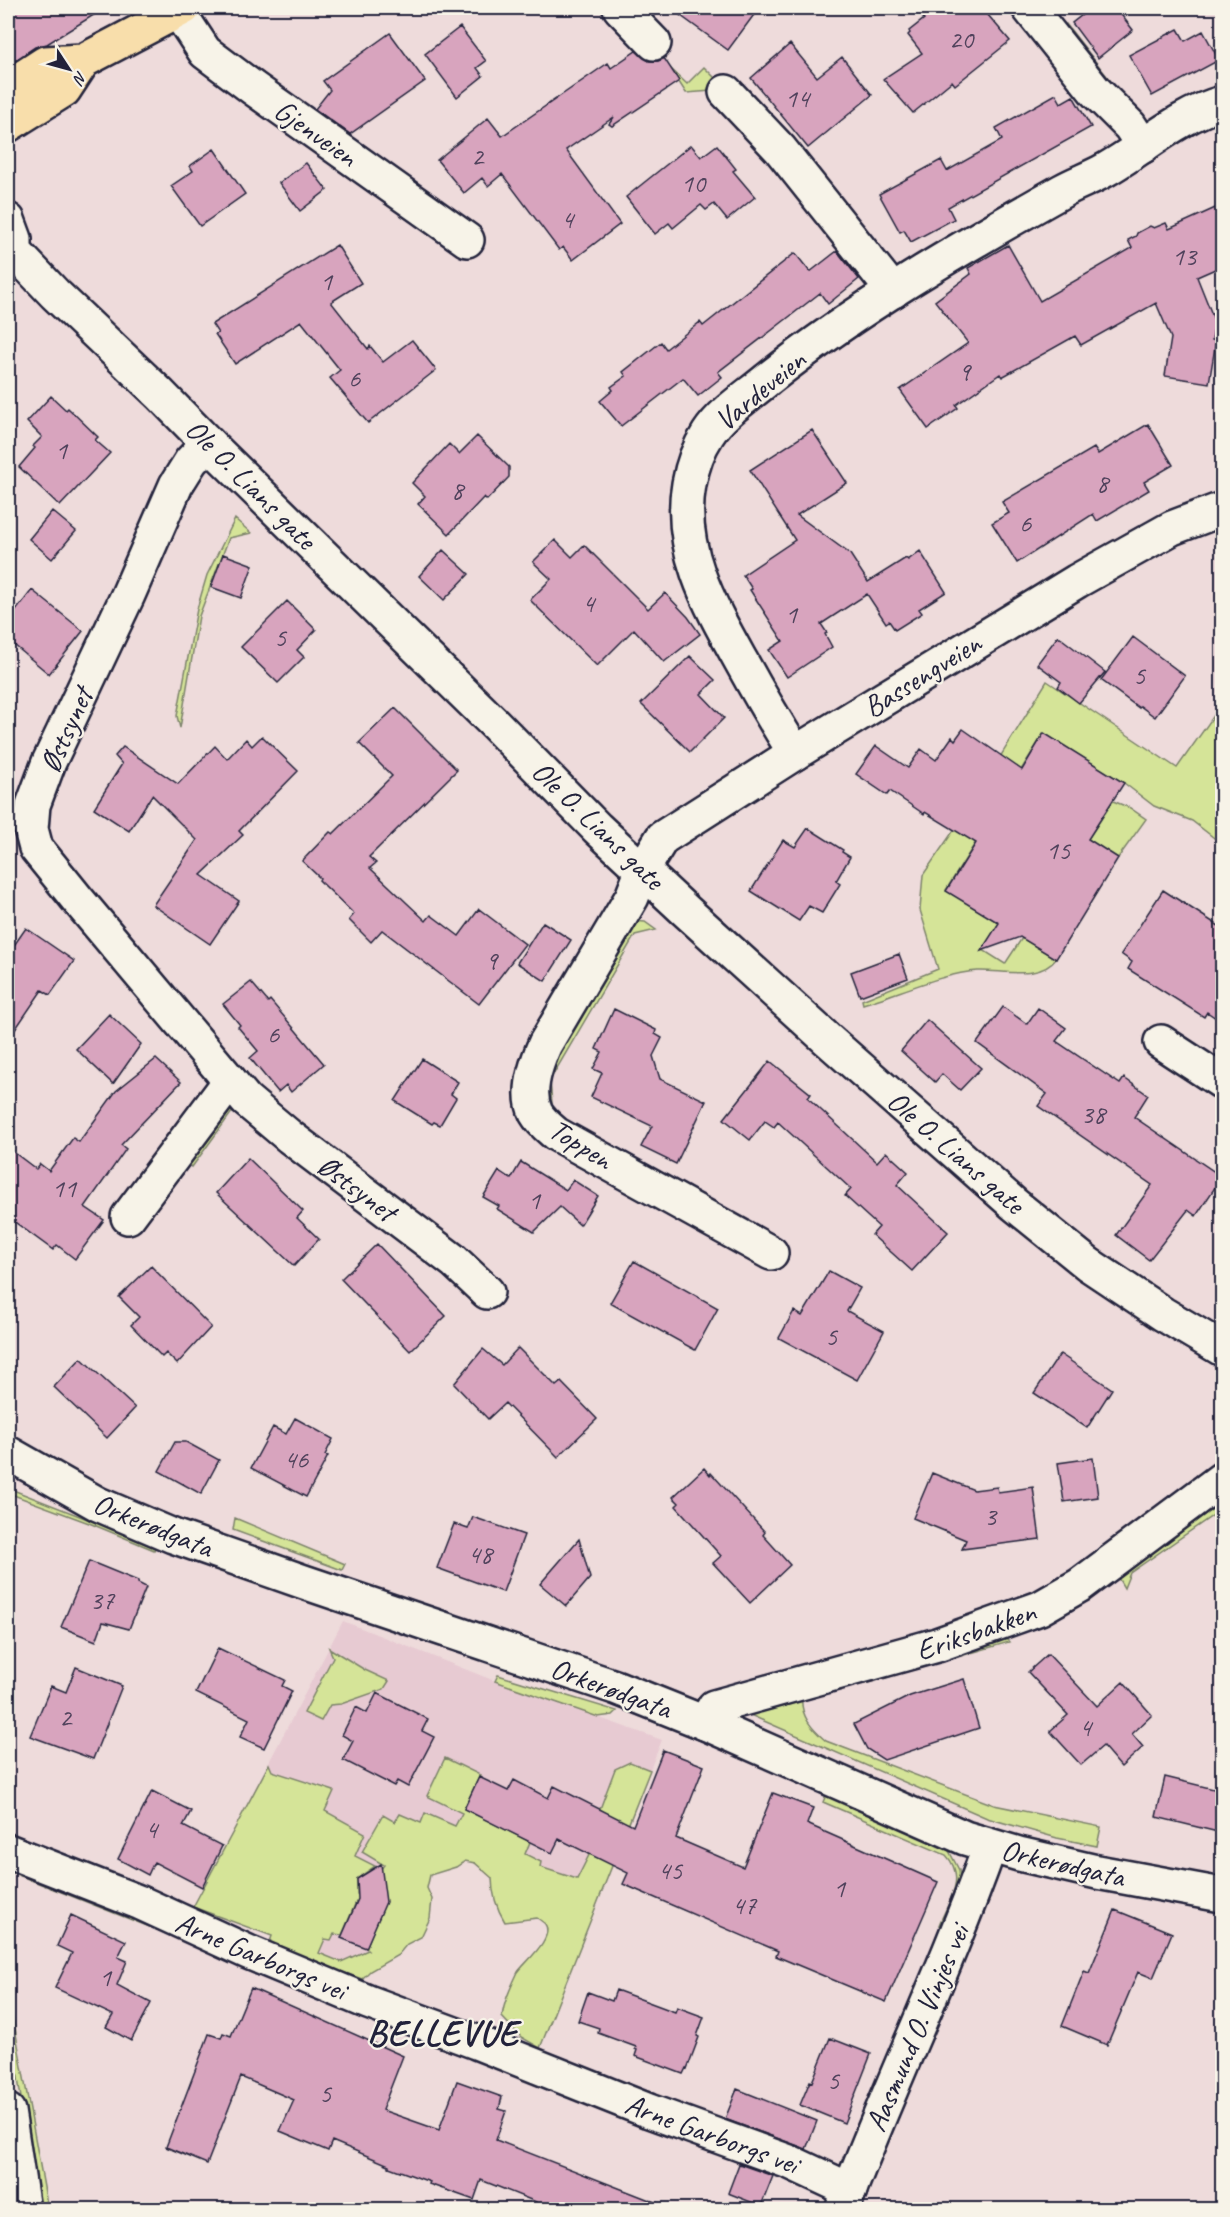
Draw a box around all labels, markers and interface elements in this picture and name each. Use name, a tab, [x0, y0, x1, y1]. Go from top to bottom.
house number: 20	[949, 22, 975, 56]
north arrow	[39, 39, 99, 99]
text: N	[68, 67, 91, 90]
house number: 14	[785, 81, 812, 115]
street label: Gjenveien	[267, 91, 366, 176]
house number: 2	[471, 139, 485, 173]
house number: 10	[681, 166, 707, 200]
house number: 4	[561, 202, 576, 236]
house number: 13	[1172, 239, 1198, 273]
house number: 1	[320, 264, 334, 298]
street label: Vardeveien	[707, 340, 814, 439]
house number: 9	[958, 354, 972, 388]
house number: 6	[348, 361, 361, 395]
street label: Ole O. Lians gate	[177, 410, 326, 559]
house number: 1	[55, 433, 69, 467]
house number: 8	[1096, 466, 1111, 500]
house number: 8	[451, 473, 466, 507]
house number: 6	[1019, 506, 1032, 540]
house number: 4	[582, 586, 597, 620]
house number: 1	[785, 597, 799, 631]
house number: 5	[274, 620, 288, 654]
street label: Bassengveien	[856, 623, 989, 726]
house number: 5	[1133, 658, 1147, 692]
street label: Østsynet	[31, 678, 103, 778]
street label: Ole O. Lians gate	[524, 752, 674, 899]
house number: 15	[1046, 833, 1072, 867]
house number: 9	[485, 943, 499, 977]
house number: 6	[267, 1017, 280, 1051]
street label: Ole O. Lians gate	[879, 1082, 1034, 1224]
house number: 38	[1081, 1097, 1108, 1131]
street label: Toppen	[542, 1110, 621, 1179]
street label: Østsynet	[310, 1146, 407, 1232]
house number: 11	[52, 1171, 78, 1205]
house number: 1	[528, 1183, 542, 1217]
house number: 5	[825, 1319, 839, 1353]
house number: 46	[284, 1442, 309, 1476]
street label: Orkerødgata	[88, 1484, 220, 1567]
house number: 3	[984, 1499, 998, 1533]
house number: 48	[468, 1537, 495, 1571]
house number: 37	[90, 1583, 116, 1617]
street label: Eriksbakken	[912, 1592, 1042, 1669]
street label: Orkerødgata	[546, 1649, 678, 1728]
house number: 2	[59, 1700, 73, 1734]
house number: 4	[1079, 1710, 1094, 1744]
house number: 4	[145, 1812, 160, 1846]
street label: Orkerødgata	[998, 1830, 1130, 1896]
house number: 45	[658, 1853, 684, 1887]
house number: 1	[833, 1871, 847, 1905]
house number: 47	[732, 1888, 758, 1922]
street label: Arne Garborgs vei	[170, 1903, 355, 2010]
street label: Aasmund O. Vinjes vei	[856, 1916, 979, 2137]
house number: 1	[99, 1960, 113, 1994]
district label: BELLEVUE	[367, 2010, 522, 2056]
house number: 5	[827, 2063, 841, 2097]
house number: 5	[319, 2076, 333, 2110]
street label: Arne Garborgs vei	[620, 2085, 808, 2184]

